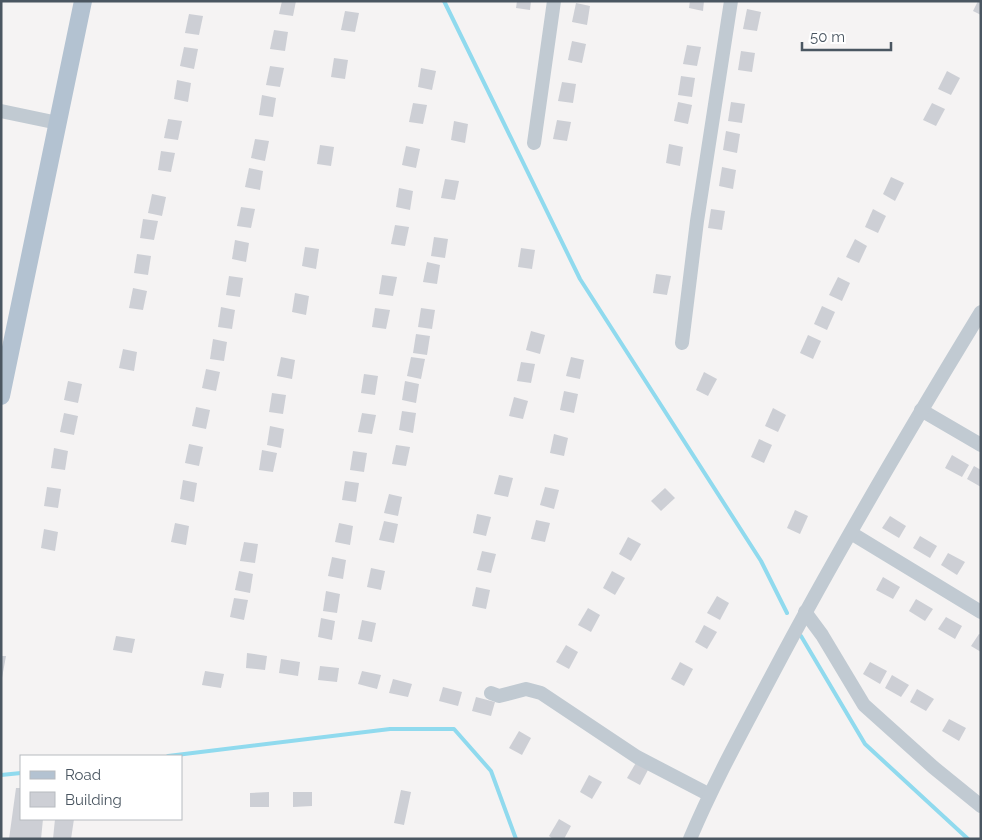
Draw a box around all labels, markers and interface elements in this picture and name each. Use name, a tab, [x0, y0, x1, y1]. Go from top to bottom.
scale bar	[802, 20, 891, 52]
text: 50 m	[810, 28, 845, 46]
legend	[20, 755, 182, 820]
text: Road	[65, 766, 101, 784]
text: Building	[65, 791, 122, 809]

